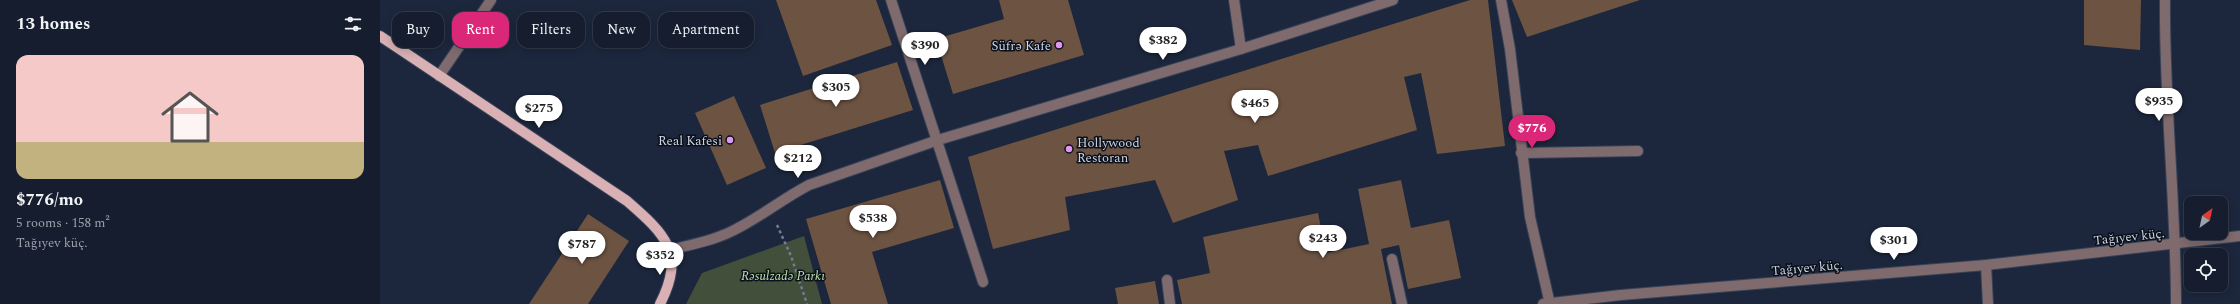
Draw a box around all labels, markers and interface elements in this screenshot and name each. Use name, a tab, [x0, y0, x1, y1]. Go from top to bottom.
text: 13 homes	[16, 11, 90, 37]
chip: Buy	[392, 12, 444, 48]
chip: Rent	[452, 12, 509, 48]
chip: Filters	[517, 12, 585, 48]
chip: New	[593, 12, 650, 48]
chip: Apartment	[658, 12, 754, 48]
icon: filters	[342, 13, 364, 35]
pin: $382	[1139, 27, 1187, 61]
text: $382	[1148, 30, 1178, 50]
pin: $390	[901, 32, 949, 66]
text: $390	[910, 35, 940, 55]
place label: Süfrə Kafe	[992, 36, 1051, 56]
marker: Süfrə Kafe	[1054, 40, 1064, 50]
pin: $305	[812, 74, 860, 108]
text: $305	[821, 77, 851, 97]
icon: home	[154, 81, 226, 153]
pin: $935	[2135, 88, 2183, 122]
pin: $465	[1231, 90, 1279, 124]
text: $935	[2144, 91, 2174, 111]
text: $465	[1240, 93, 1270, 113]
pin: $275	[515, 95, 563, 129]
text: $275	[524, 98, 554, 118]
pin: $776	[1508, 115, 1556, 149]
text: $776	[1517, 118, 1547, 138]
place label: Real Kafesi	[658, 131, 722, 151]
place label: Hollywood Restoran	[1077, 133, 1140, 168]
marker: Real Kafesi	[725, 135, 735, 145]
marker: Hollywood Restoran	[1064, 144, 1074, 154]
pin: $212	[774, 145, 822, 179]
text: $212	[783, 148, 813, 168]
text: $776/mo	[16, 187, 83, 213]
north arrow	[2184, 196, 2228, 240]
map controls	[2184, 196, 2228, 292]
pin: $538	[849, 205, 897, 239]
text: $538	[858, 208, 888, 228]
text: 5 rooms · 158 m²	[16, 213, 110, 233]
street label: Tağıyev küç.	[2093, 223, 2166, 251]
pin: $243	[1299, 225, 1347, 259]
pin: $301	[1870, 227, 1918, 261]
text: $243	[1308, 228, 1338, 248]
text: $301	[1879, 230, 1909, 250]
pin: $787	[558, 231, 606, 265]
text: Tağıyev küç.	[16, 233, 88, 253]
text: $787	[567, 234, 597, 254]
pin: $352	[636, 242, 684, 276]
text: $352	[645, 245, 675, 265]
button: locate	[2184, 248, 2228, 292]
street label: Tağıyev küç.	[1771, 255, 1844, 281]
park label: Rəsulzadə Parkı	[741, 266, 825, 286]

